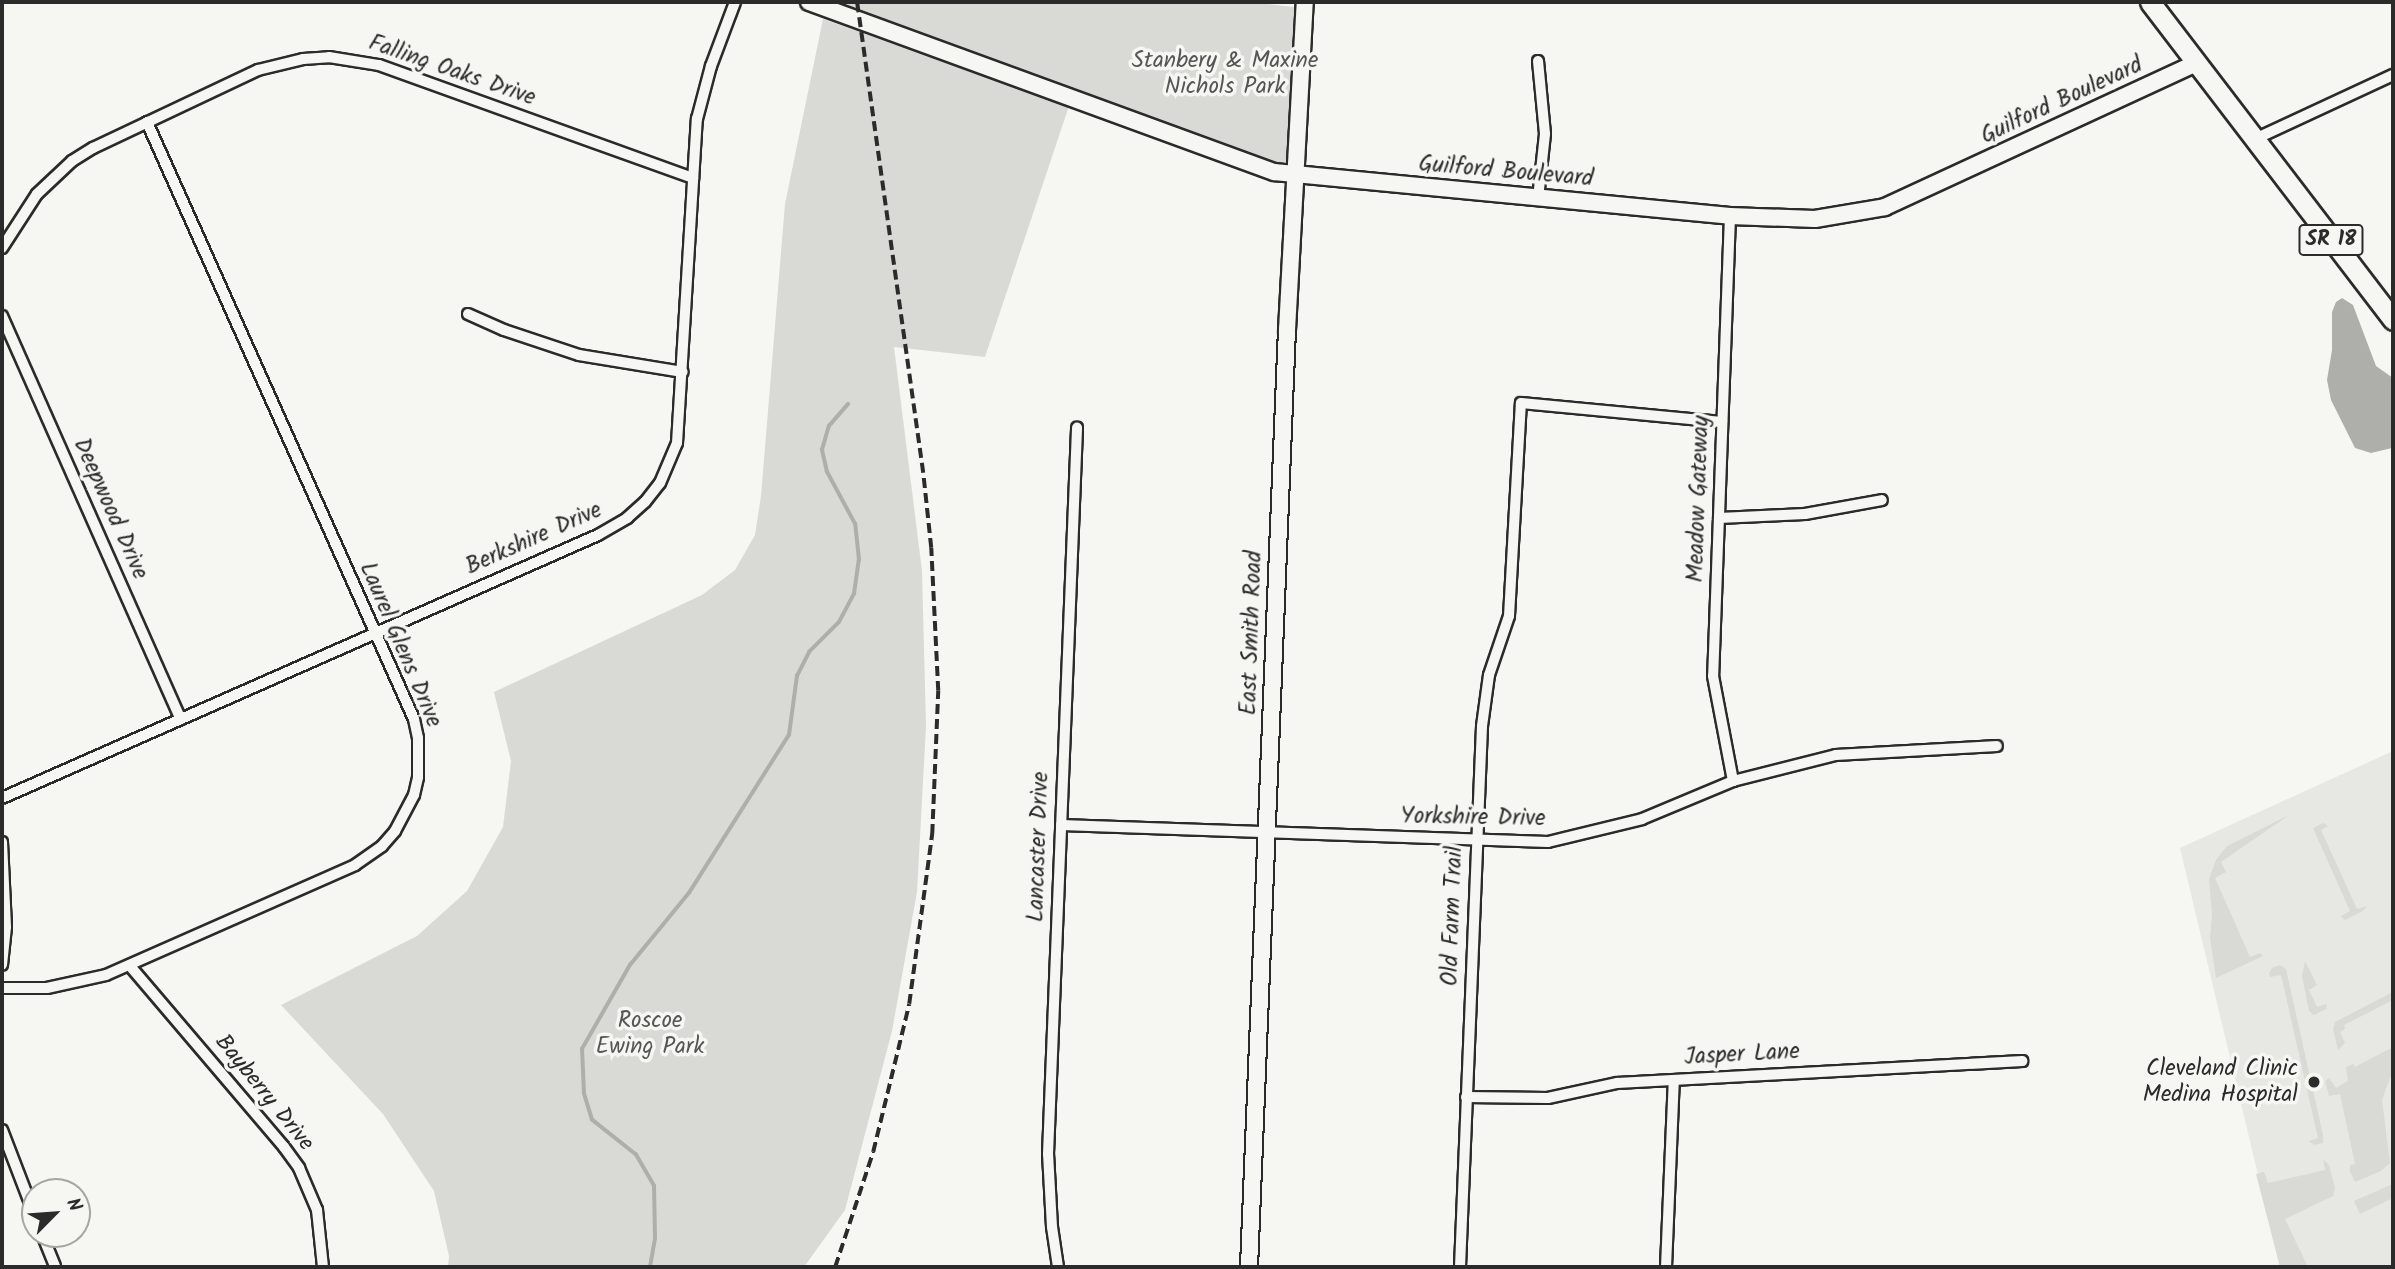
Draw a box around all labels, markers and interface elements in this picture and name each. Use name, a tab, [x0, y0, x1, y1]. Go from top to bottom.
street label: Falling Oaks Drive	[365, 30, 539, 112]
park label: Stanbery & Maxine Nichols Park	[1132, 47, 1318, 101]
street label: Guilford Boulevard	[1977, 51, 2147, 151]
street label: Guilford Boulevard	[1417, 151, 1595, 193]
road number: SR 18	[2298, 222, 2364, 258]
street label: Meadow Gateway	[1682, 415, 1716, 583]
street label: Deepwood Drive	[67, 434, 153, 584]
street label: Berkshire Drive	[462, 497, 606, 581]
street label: East Smith Road	[1235, 550, 1269, 716]
street label: Laurel Glens Drive	[353, 558, 447, 732]
street label: Lancaster Drive	[1023, 771, 1055, 923]
street label: Yorkshire Drive	[1400, 803, 1546, 833]
street label: Old Farm Trail	[1437, 845, 1469, 987]
park label: Roscoe Ewing Park	[596, 1007, 704, 1061]
street label: Bayberry Drive	[209, 1029, 319, 1157]
street label: Jasper Lane	[1684, 1038, 1800, 1072]
place label: Cleveland Clinic Medina Hospital	[2143, 1055, 2298, 1109]
marker: Cleveland Clinic Medina Hospital	[2304, 1072, 2324, 1092]
north arrow	[21, 1178, 91, 1248]
text: N	[57, 1193, 89, 1217]

